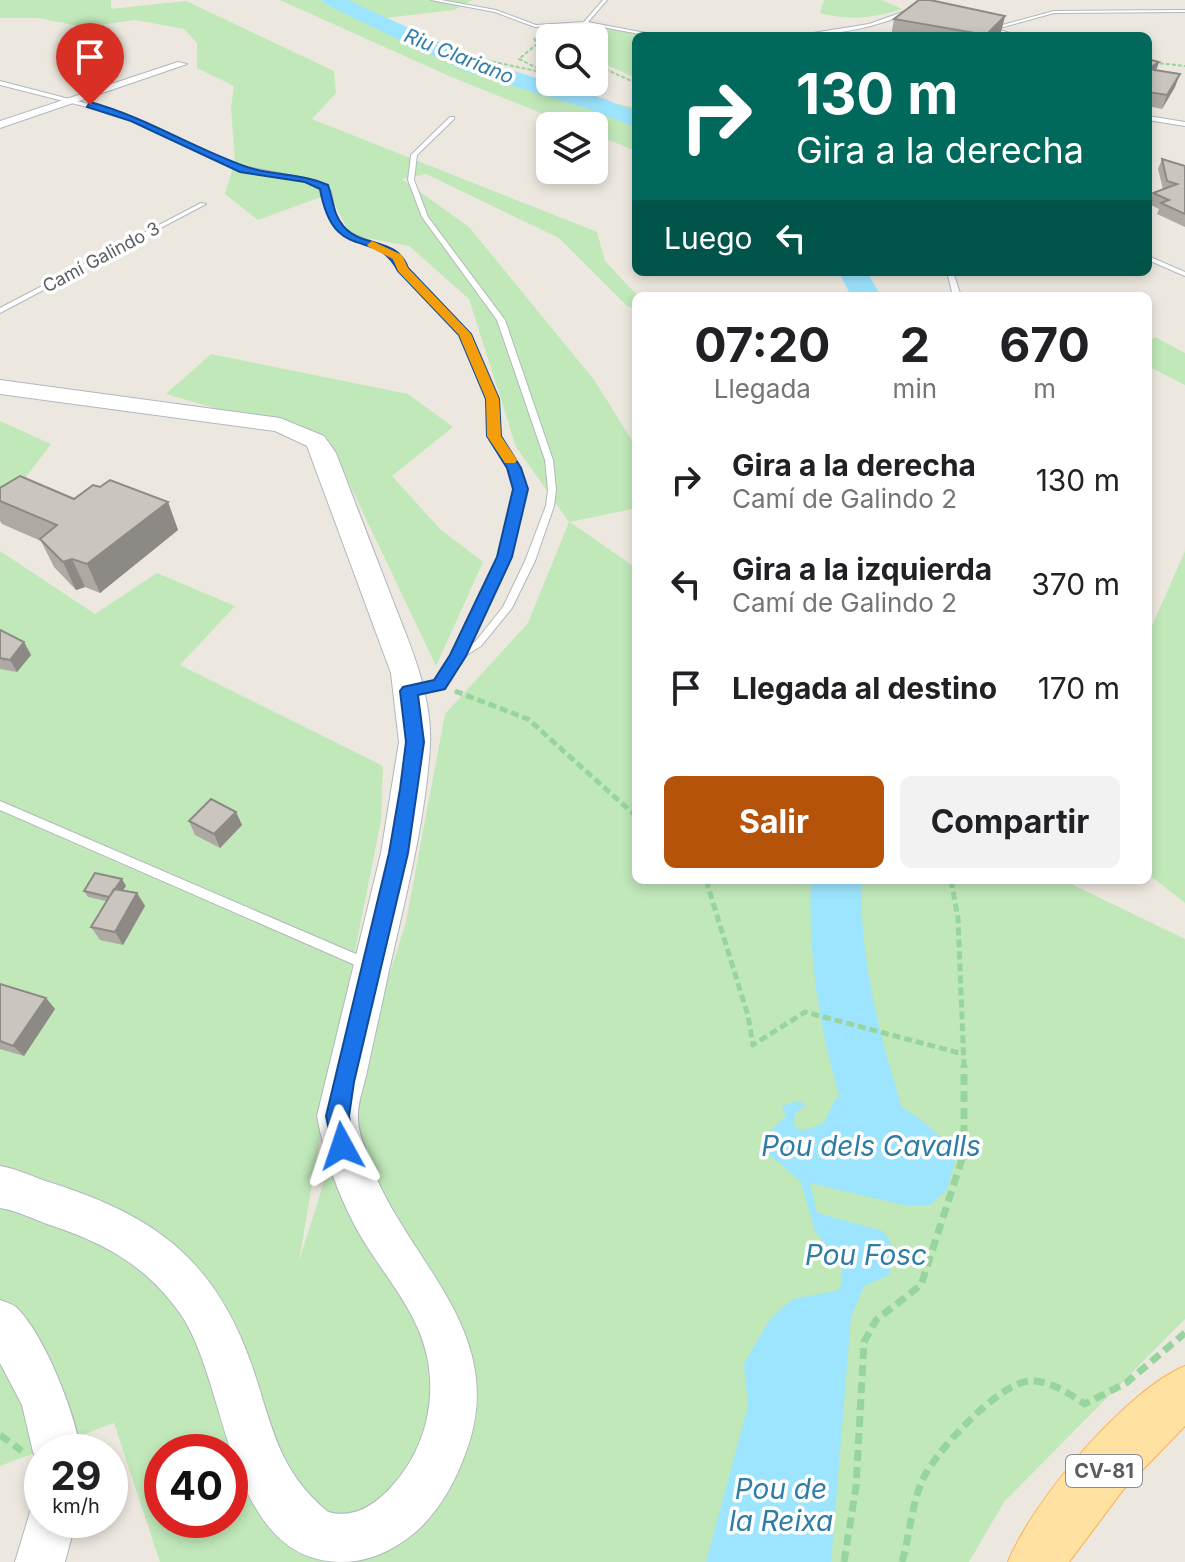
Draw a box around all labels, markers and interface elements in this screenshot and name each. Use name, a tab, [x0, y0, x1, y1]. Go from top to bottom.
pin	[56, 23, 124, 105]
water label: Riu Clariano	[401, 23, 517, 89]
map controls	[536, 24, 608, 184]
button: search	[536, 24, 608, 96]
icon: arrive	[68, 35, 112, 79]
text: 130 m	[796, 60, 958, 128]
icon: right	[664, 64, 768, 168]
button: layers	[536, 112, 608, 184]
text: Gira a la derecha	[796, 128, 1084, 172]
icon: left	[769, 216, 813, 260]
street label: Camí Galindo 3	[39, 217, 163, 297]
text: Luego	[664, 220, 753, 256]
text: 07:20	[694, 315, 830, 374]
text: 2	[900, 315, 930, 374]
text: 670	[999, 315, 1090, 374]
text: Llegada	[714, 373, 811, 404]
text: min	[893, 373, 937, 404]
text: m	[1033, 373, 1056, 404]
text: Gira a la derecha	[732, 447, 976, 483]
icon: right	[664, 458, 708, 502]
text: 130 m	[1036, 462, 1120, 498]
text: Camí de Galindo 2	[732, 483, 957, 514]
text: Gira a la izquierda	[732, 551, 992, 587]
icon: left	[664, 562, 708, 606]
text: 370 m	[1031, 566, 1120, 602]
text: Camí de Galindo 2	[732, 587, 957, 618]
icon: arrive	[664, 666, 708, 710]
text: Llegada al destino	[732, 670, 997, 706]
text: 170 m	[1038, 670, 1120, 706]
button: Salir	[664, 776, 884, 868]
button: Compartir	[900, 776, 1120, 868]
position arrow	[300, 1104, 384, 1188]
water label: Pou dels Cavalls	[761, 1129, 981, 1163]
water label: Pou Fosc	[805, 1238, 927, 1272]
speed limit sign: 40	[144, 1434, 248, 1538]
text: 29	[50, 1451, 102, 1500]
road number: CV-81	[1066, 1455, 1142, 1487]
water label: Pou de la Reixa	[729, 1472, 833, 1538]
text: km/h	[52, 1494, 100, 1518]

